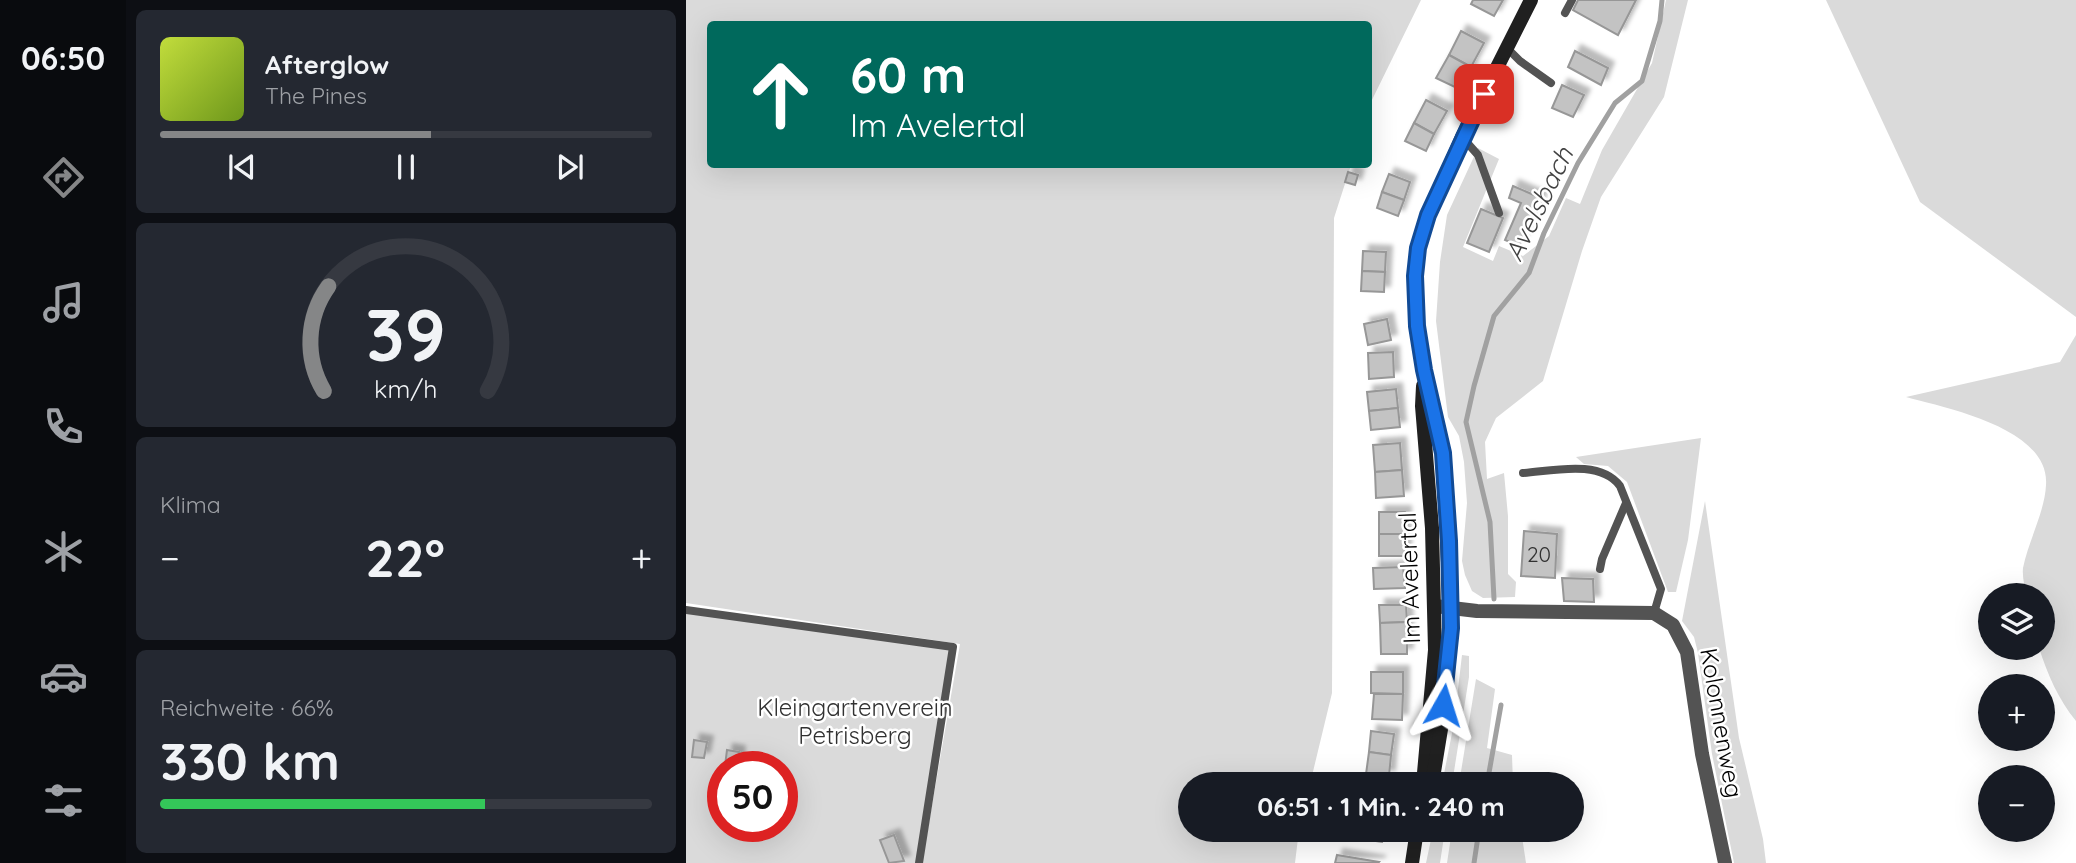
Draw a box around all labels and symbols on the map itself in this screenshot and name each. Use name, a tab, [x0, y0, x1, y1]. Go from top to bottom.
pin	[1454, 64, 1514, 124]
water label: Avelsbach	[1497, 140, 1581, 266]
street label: Im Avelertal	[1392, 512, 1426, 644]
house number: 20	[1527, 541, 1551, 567]
street label: Kolonnenweg	[1694, 646, 1750, 800]
position arrow	[1406, 668, 1480, 742]
park label: Kleingartenverein Petrisberg	[757, 692, 953, 750]
speed limit sign: 50	[707, 751, 798, 842]

